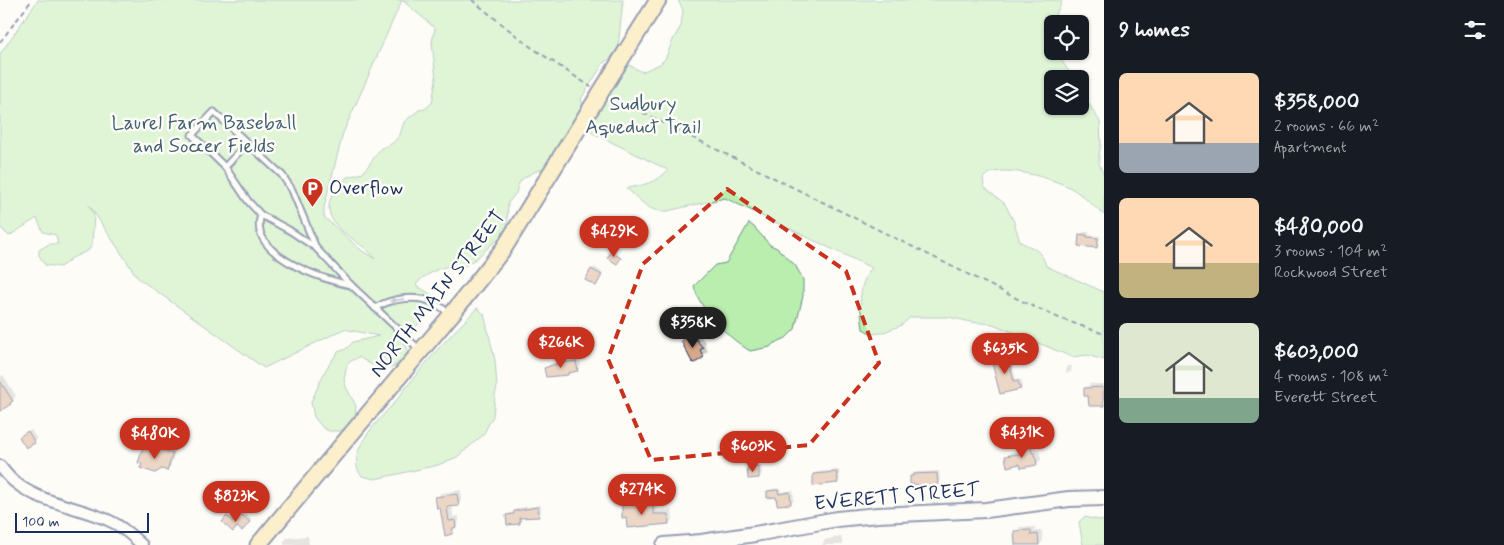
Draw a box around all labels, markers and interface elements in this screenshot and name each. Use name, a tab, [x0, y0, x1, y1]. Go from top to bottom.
map controls	[1044, 15, 1089, 115]
button: locate	[1044, 15, 1089, 60]
text: 9 homes	[1119, 16, 1190, 44]
icon: filters	[1461, 16, 1489, 44]
button: layers	[1044, 70, 1089, 115]
text: $358,000	[1274, 88, 1359, 116]
park label: Sudbury Aqueduct Trail	[585, 91, 701, 141]
icon: home	[1159, 93, 1219, 153]
park label: Laurel Farm Baseball and Soccer Fields	[112, 110, 297, 160]
text: 2 rooms · 66 m²	[1274, 116, 1379, 137]
text: Apartment	[1274, 137, 1347, 158]
place label: Overflow	[329, 175, 403, 202]
parking icon: Overflow	[301, 176, 325, 207]
street label: NORTH MAIN STREET	[364, 205, 512, 383]
text: $480,000	[1274, 213, 1364, 241]
pin: $429K	[579, 216, 649, 258]
icon: home	[1159, 218, 1219, 278]
text: $429K	[591, 221, 637, 242]
text: 3 rooms · 104 m²	[1274, 241, 1387, 262]
text: Rockwood Street	[1274, 262, 1388, 283]
one-way arrow	[389, 297, 405, 305]
pin: $358K	[658, 306, 728, 349]
text: $358K	[670, 312, 716, 333]
pin: $266K	[526, 326, 596, 369]
text: $266K	[539, 332, 583, 353]
pin: $635K	[970, 332, 1040, 375]
text: $635K	[983, 338, 1027, 359]
text: $603,000	[1274, 338, 1359, 366]
icon: home	[1159, 343, 1219, 403]
text: 4 rooms · 108 m²	[1274, 366, 1389, 387]
text: Everett Street	[1274, 387, 1377, 408]
pin: $431K	[987, 416, 1057, 459]
pin: $480K	[120, 418, 190, 460]
text: $431K	[1000, 422, 1044, 443]
text: $480K	[131, 423, 179, 444]
pin: $603K	[718, 430, 788, 473]
text: $603K	[731, 436, 775, 457]
pin: $274K	[607, 474, 677, 516]
street label: EVERETT STREET	[813, 476, 982, 518]
text: $274K	[619, 479, 665, 500]
pin: $823K	[201, 480, 271, 523]
text: $823K	[214, 486, 258, 507]
scale bar	[15, 510, 149, 533]
text: 100 m	[22, 513, 60, 531]

